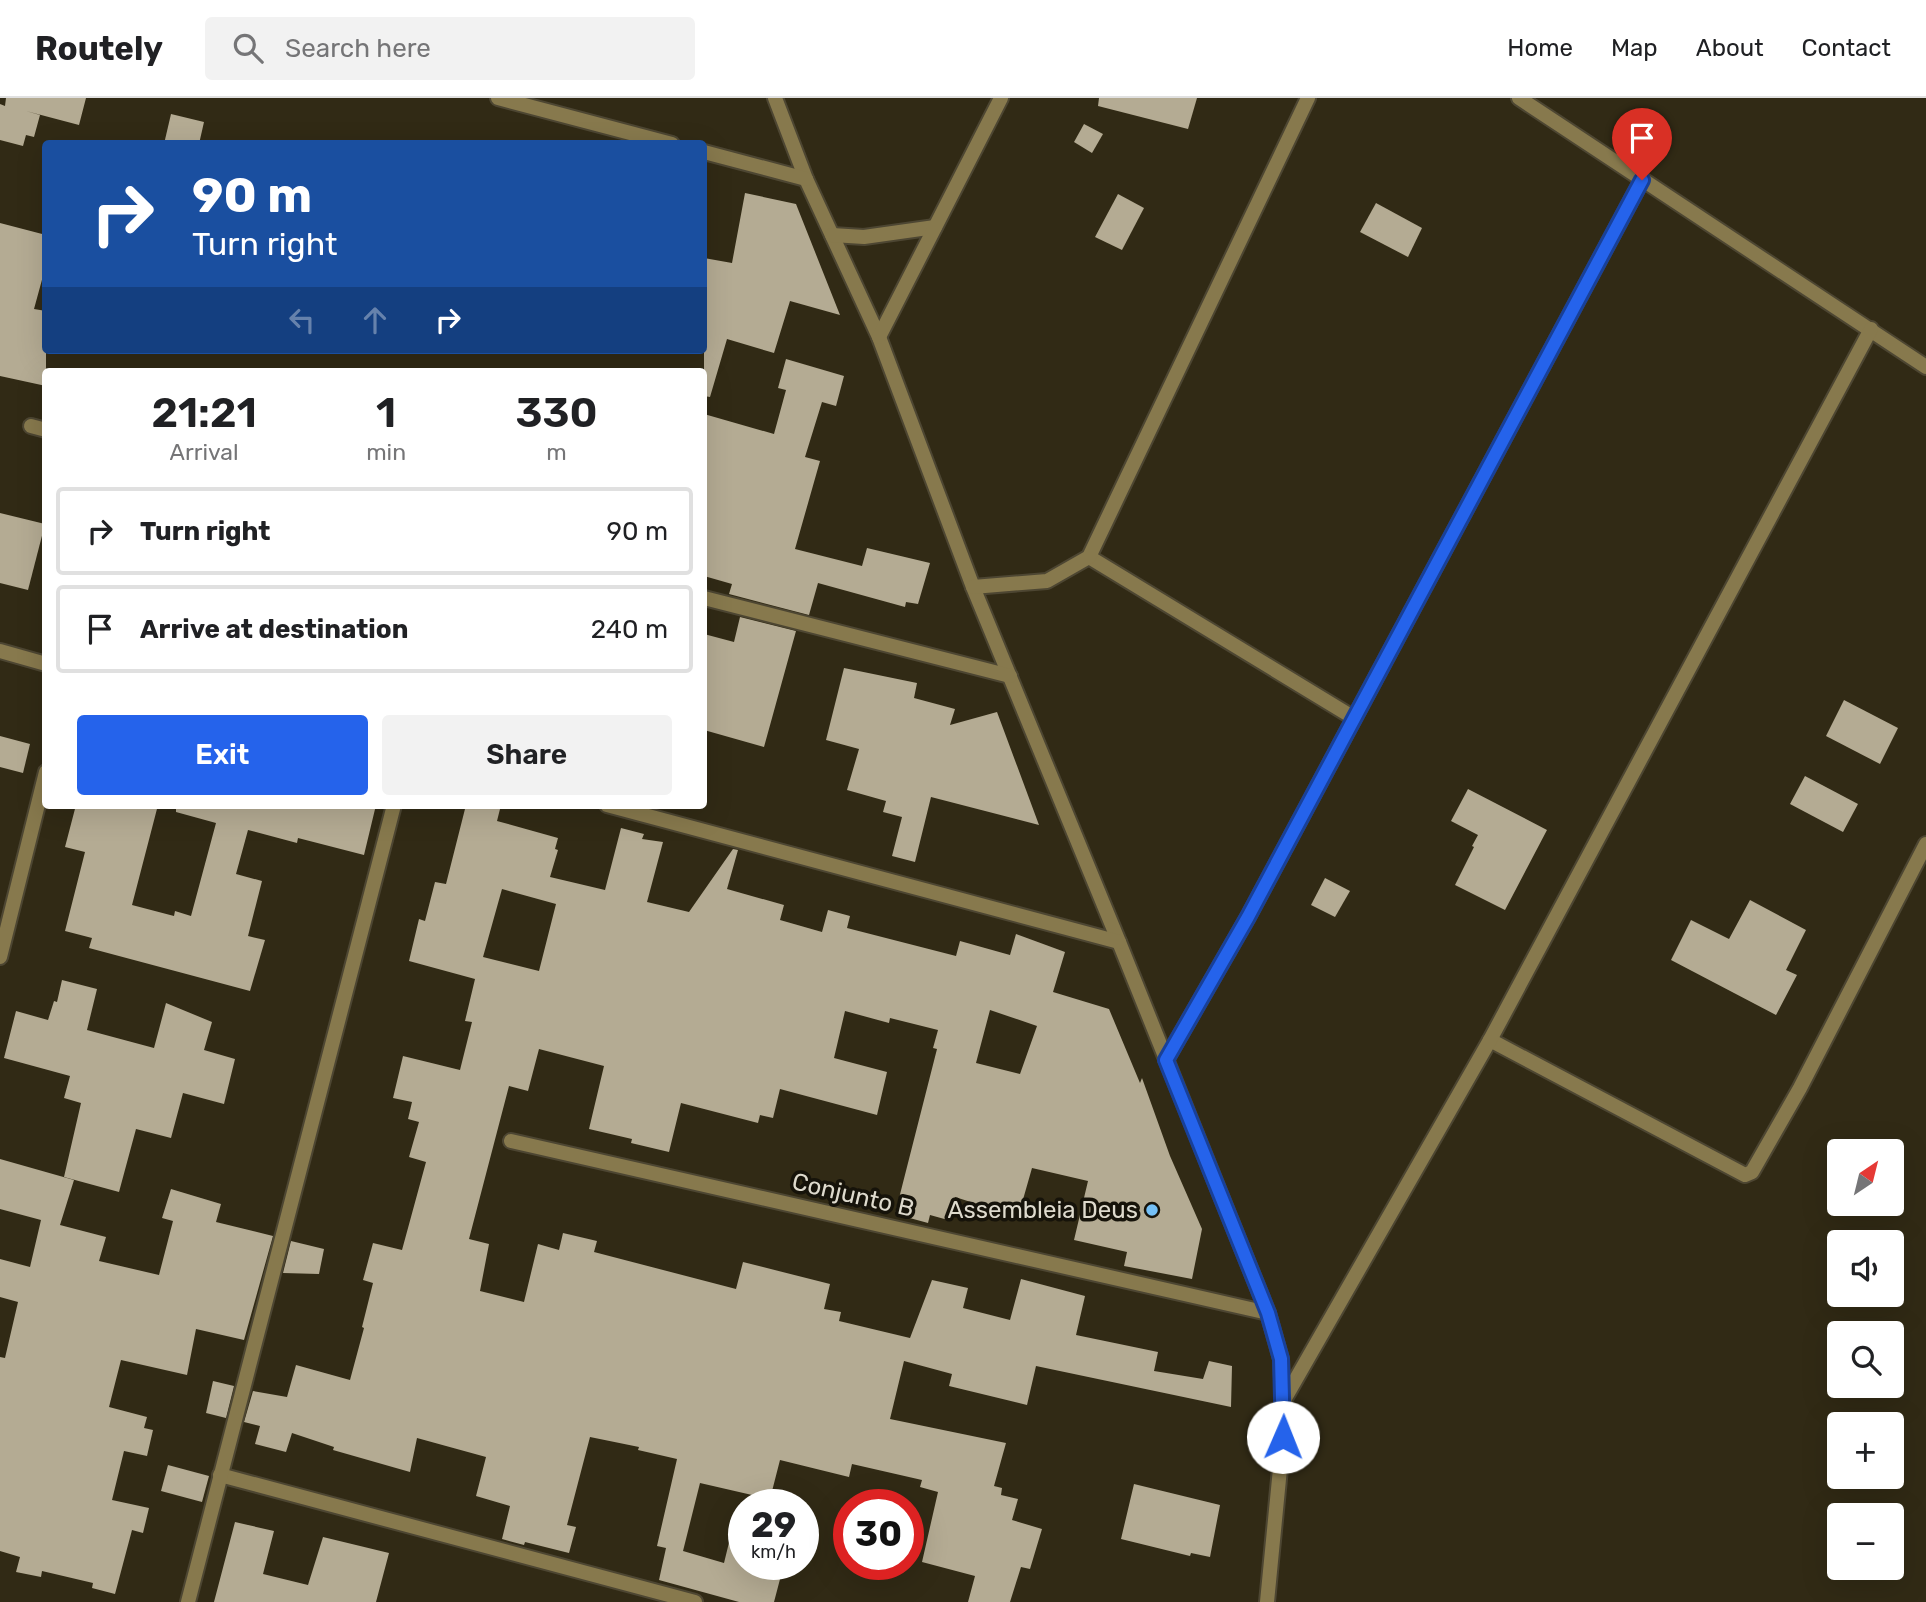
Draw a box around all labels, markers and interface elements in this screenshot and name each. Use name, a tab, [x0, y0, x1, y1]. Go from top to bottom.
search box	[205, 17, 695, 80]
text: Routely	[35, 29, 163, 68]
icon: search	[229, 29, 267, 67]
text: Search here	[285, 33, 431, 64]
text: Home	[1507, 34, 1573, 62]
text: Map	[1611, 34, 1658, 62]
text: About	[1696, 34, 1764, 62]
text: Contact	[1802, 34, 1891, 62]
pin	[1612, 108, 1672, 180]
icon: arrive	[1623, 119, 1661, 157]
text: 90 m	[192, 166, 312, 224]
icon: right	[77, 168, 168, 259]
text: Turn right	[192, 225, 337, 263]
icon: left	[283, 301, 321, 339]
icon: ahead	[356, 301, 394, 339]
icon: right	[429, 301, 467, 339]
text: 21:21	[151, 388, 257, 438]
text: 1	[376, 388, 396, 438]
text: 330	[515, 388, 598, 438]
text: Arrival	[170, 438, 239, 466]
text: min	[366, 438, 406, 466]
text: m	[546, 438, 567, 466]
icon: right	[81, 512, 119, 550]
text: Turn right	[140, 516, 270, 547]
text: 90 m	[607, 516, 668, 547]
icon: arrive	[81, 610, 119, 648]
text: Arrive at destination	[140, 614, 408, 645]
text: 240 m	[591, 614, 668, 645]
button: Exit	[77, 715, 368, 795]
button: Share	[382, 715, 672, 795]
north arrow	[1827, 1139, 1904, 1216]
map controls	[1827, 1139, 1904, 1580]
street label: Conjunto B	[789, 1167, 917, 1223]
place label: Assembleia Deus	[948, 1196, 1138, 1224]
marker: Assembleia Deus	[1144, 1202, 1160, 1218]
button: sound	[1827, 1230, 1904, 1307]
button: search	[1827, 1321, 1904, 1398]
position arrow	[1246, 1400, 1320, 1474]
button: +	[1827, 1412, 1904, 1489]
speed limit sign: 30	[833, 1489, 924, 1580]
button: −	[1827, 1503, 1904, 1580]
text: 29	[751, 1504, 796, 1546]
text: km/h	[751, 1541, 796, 1563]

